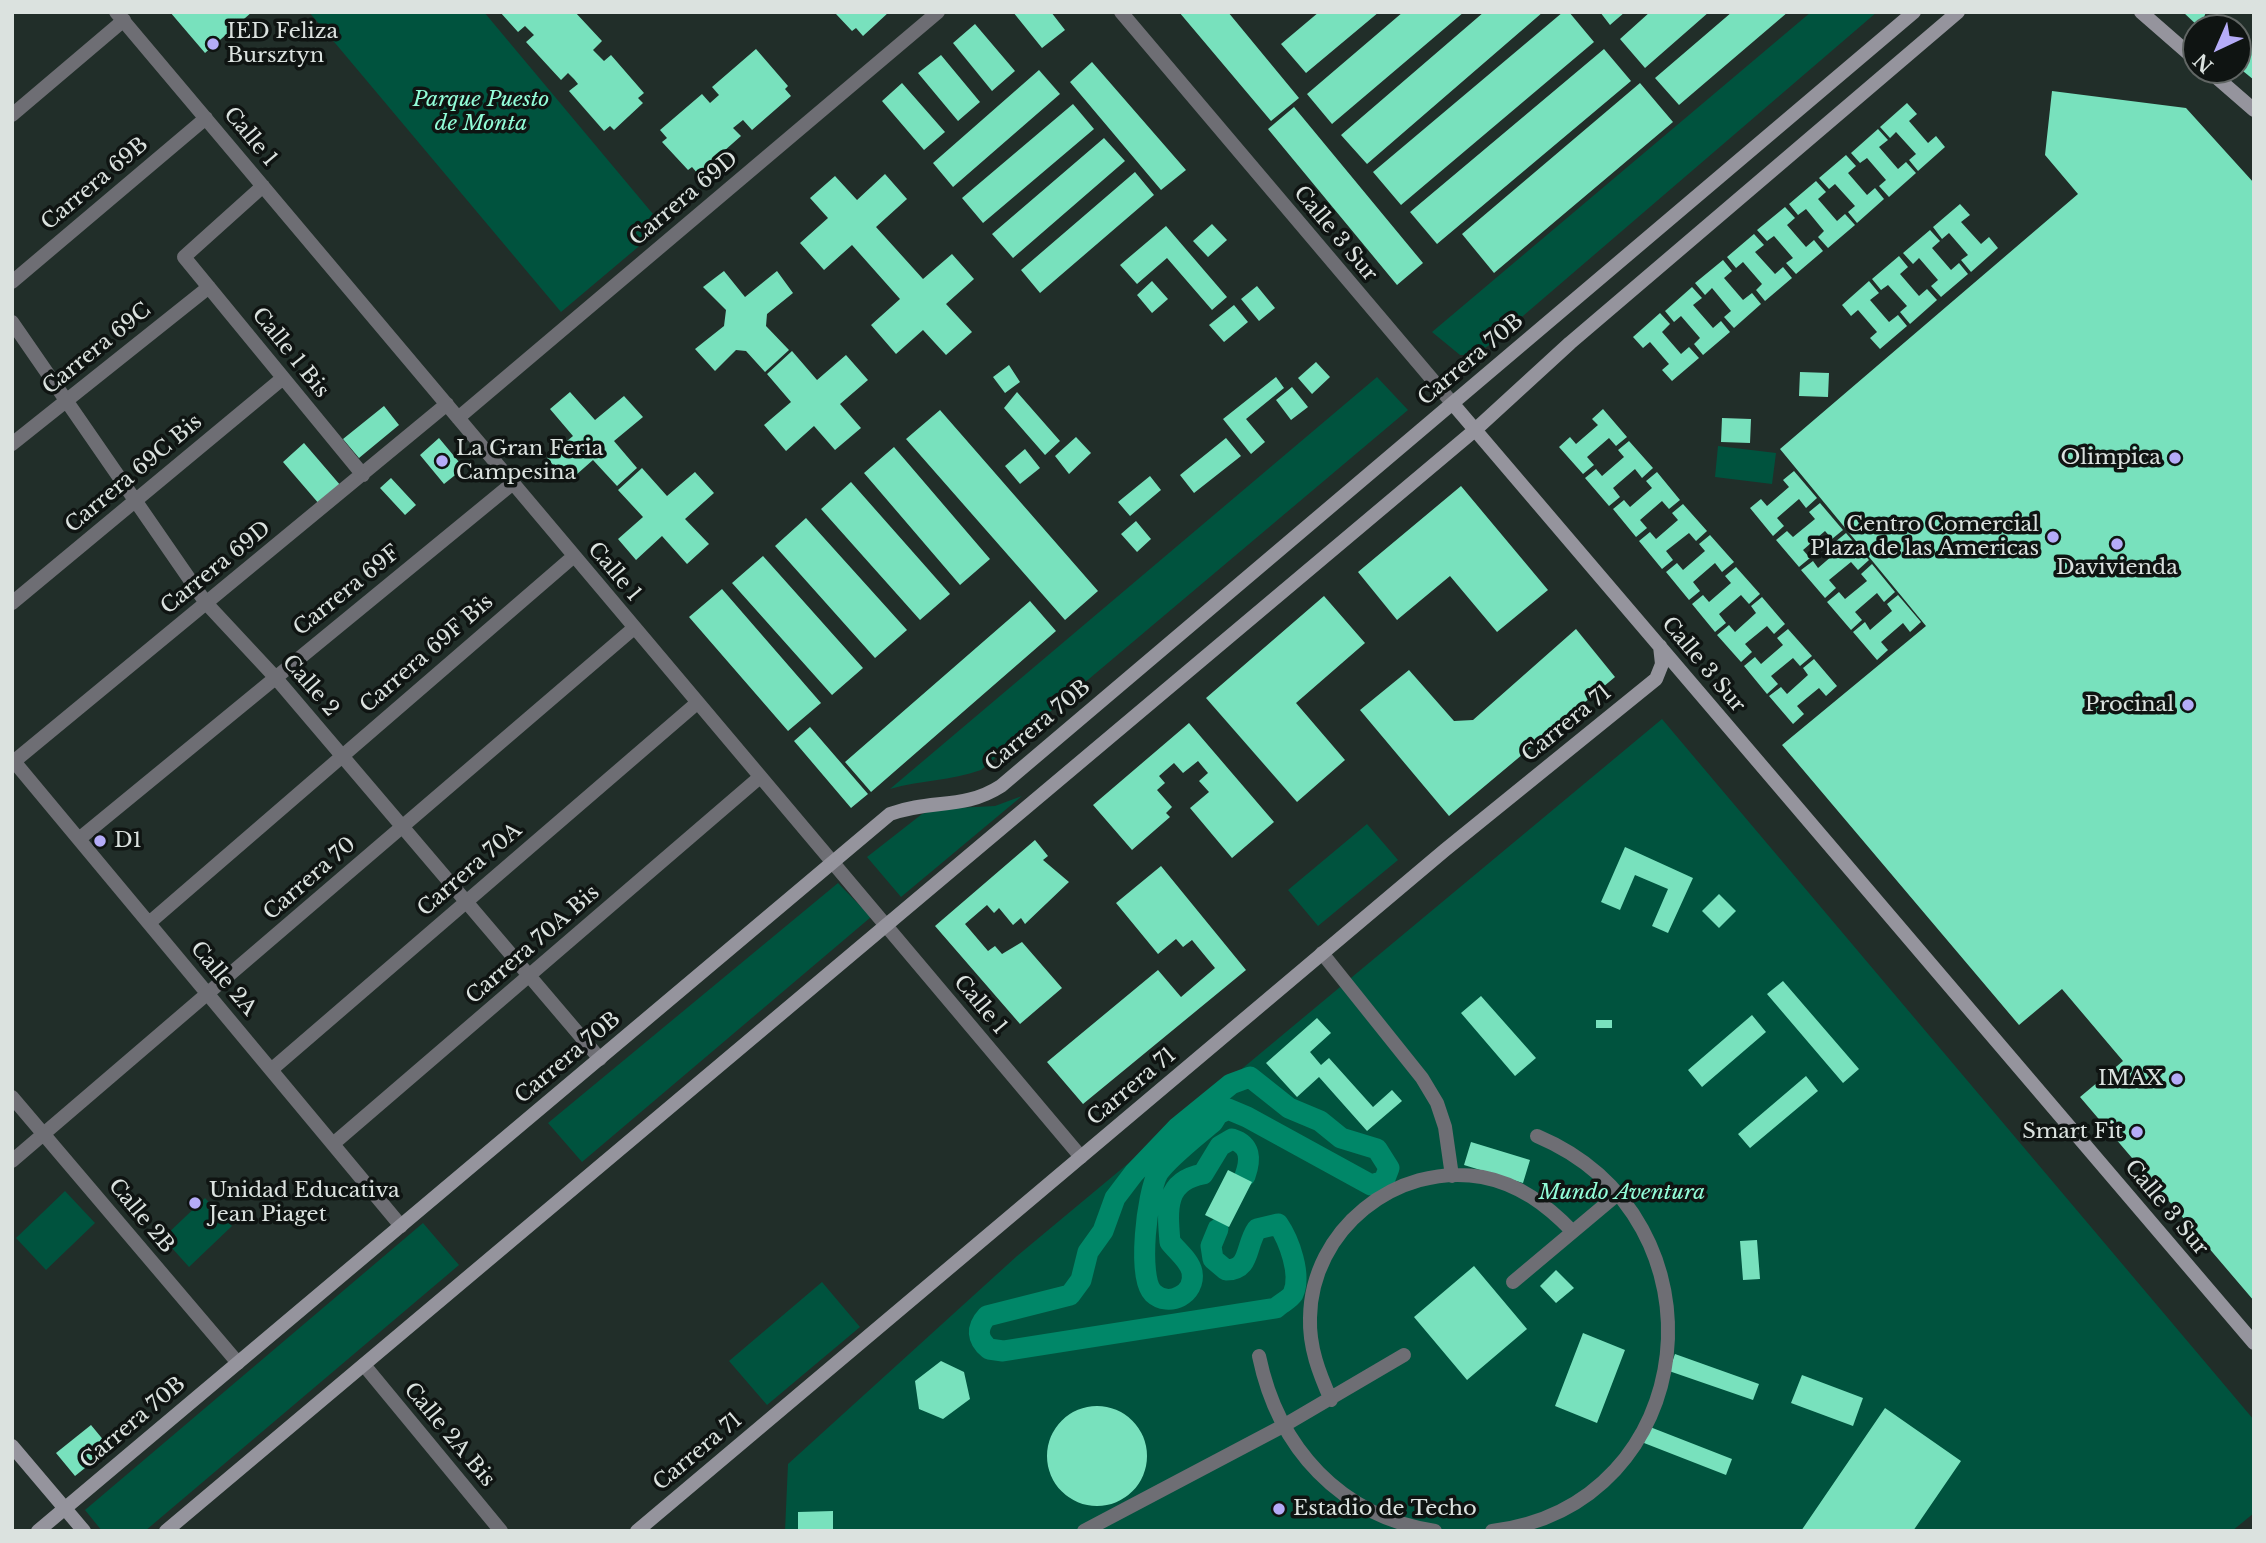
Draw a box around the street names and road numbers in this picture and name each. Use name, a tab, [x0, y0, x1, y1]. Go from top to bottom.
street label: Calle 1	[218, 102, 282, 172]
street label: Carrera 69B	[37, 132, 153, 236]
street label: Carrera 69D	[625, 146, 743, 252]
street label: Calle 3 Sur	[1288, 181, 1382, 287]
street label: Carrera 69C	[38, 298, 156, 400]
street label: Calle 1 Bis	[246, 303, 334, 403]
street label: Carrera 70B	[1413, 309, 1529, 411]
street label: Carrera 69C Bis	[61, 409, 207, 539]
street label: Carrera 69D	[156, 516, 276, 620]
street label: Calle 1	[582, 537, 646, 607]
street label: Carrera 69F	[289, 541, 405, 641]
street label: Carrera 69F Bis	[355, 589, 499, 719]
street label: Calle 3 Sur	[1656, 612, 1750, 718]
street label: Calle 2	[277, 650, 343, 722]
street label: Carrera 70B	[980, 675, 1096, 777]
street label: Carrera 71	[1517, 680, 1617, 768]
street label: Carrera 70A	[413, 818, 527, 922]
street label: Carrera 70	[259, 832, 361, 926]
street label: Carrera 70A Bis	[461, 880, 605, 1010]
street label: Calle 2A	[185, 937, 261, 1021]
street label: Calle 1	[948, 970, 1012, 1040]
street label: Carrera 70B	[510, 1007, 626, 1109]
street label: Carrera 71	[1083, 1043, 1181, 1131]
street label: Calle 3 Sur	[2119, 1155, 2213, 1261]
street label: Calle 2B	[103, 1174, 179, 1258]
street label: Carrera 70B	[75, 1372, 191, 1474]
street label: Calle 2A Bis	[398, 1378, 500, 1492]
street label: Carrera 71	[649, 1408, 747, 1496]

